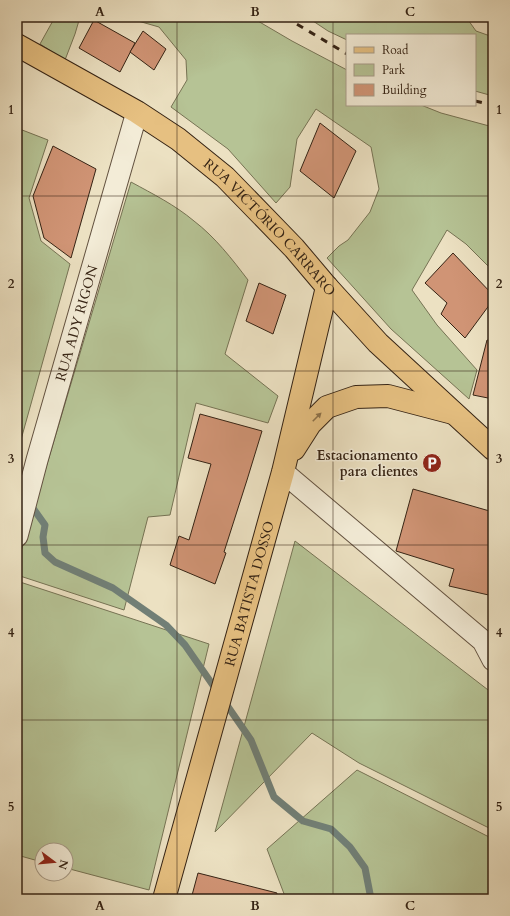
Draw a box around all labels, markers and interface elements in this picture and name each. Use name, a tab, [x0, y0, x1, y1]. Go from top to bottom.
text: A	[95, 3, 105, 21]
text: B	[250, 3, 260, 21]
text: C	[405, 3, 415, 21]
legend	[346, 34, 476, 106]
text: Road	[382, 42, 409, 58]
text: Park	[382, 62, 406, 78]
text: Building	[382, 82, 427, 98]
text: 1	[8, 101, 14, 119]
text: 1	[496, 101, 502, 119]
street label: RUA VICTÓRIO CARRARO	[200, 154, 340, 300]
street label: RUA ADY RIGON	[51, 263, 102, 383]
text: 2	[8, 275, 15, 293]
text: 2	[496, 275, 503, 293]
one-way arrow	[312, 412, 322, 422]
place label: Estacionamento para clientes	[317, 446, 418, 481]
text: 3	[8, 450, 15, 468]
text: 3	[496, 450, 503, 468]
parking icon: Estacionamento para clientes	[421, 452, 443, 474]
street label: RUA BATISTA DOSSO	[220, 519, 278, 668]
text: 4	[8, 624, 15, 642]
text: 4	[496, 624, 503, 642]
text: 5	[8, 798, 14, 816]
text: 5	[496, 798, 502, 816]
north arrow	[34, 842, 74, 882]
text: N	[54, 858, 72, 872]
text: A	[95, 897, 105, 915]
text: B	[250, 897, 260, 915]
text: C	[405, 897, 415, 915]

